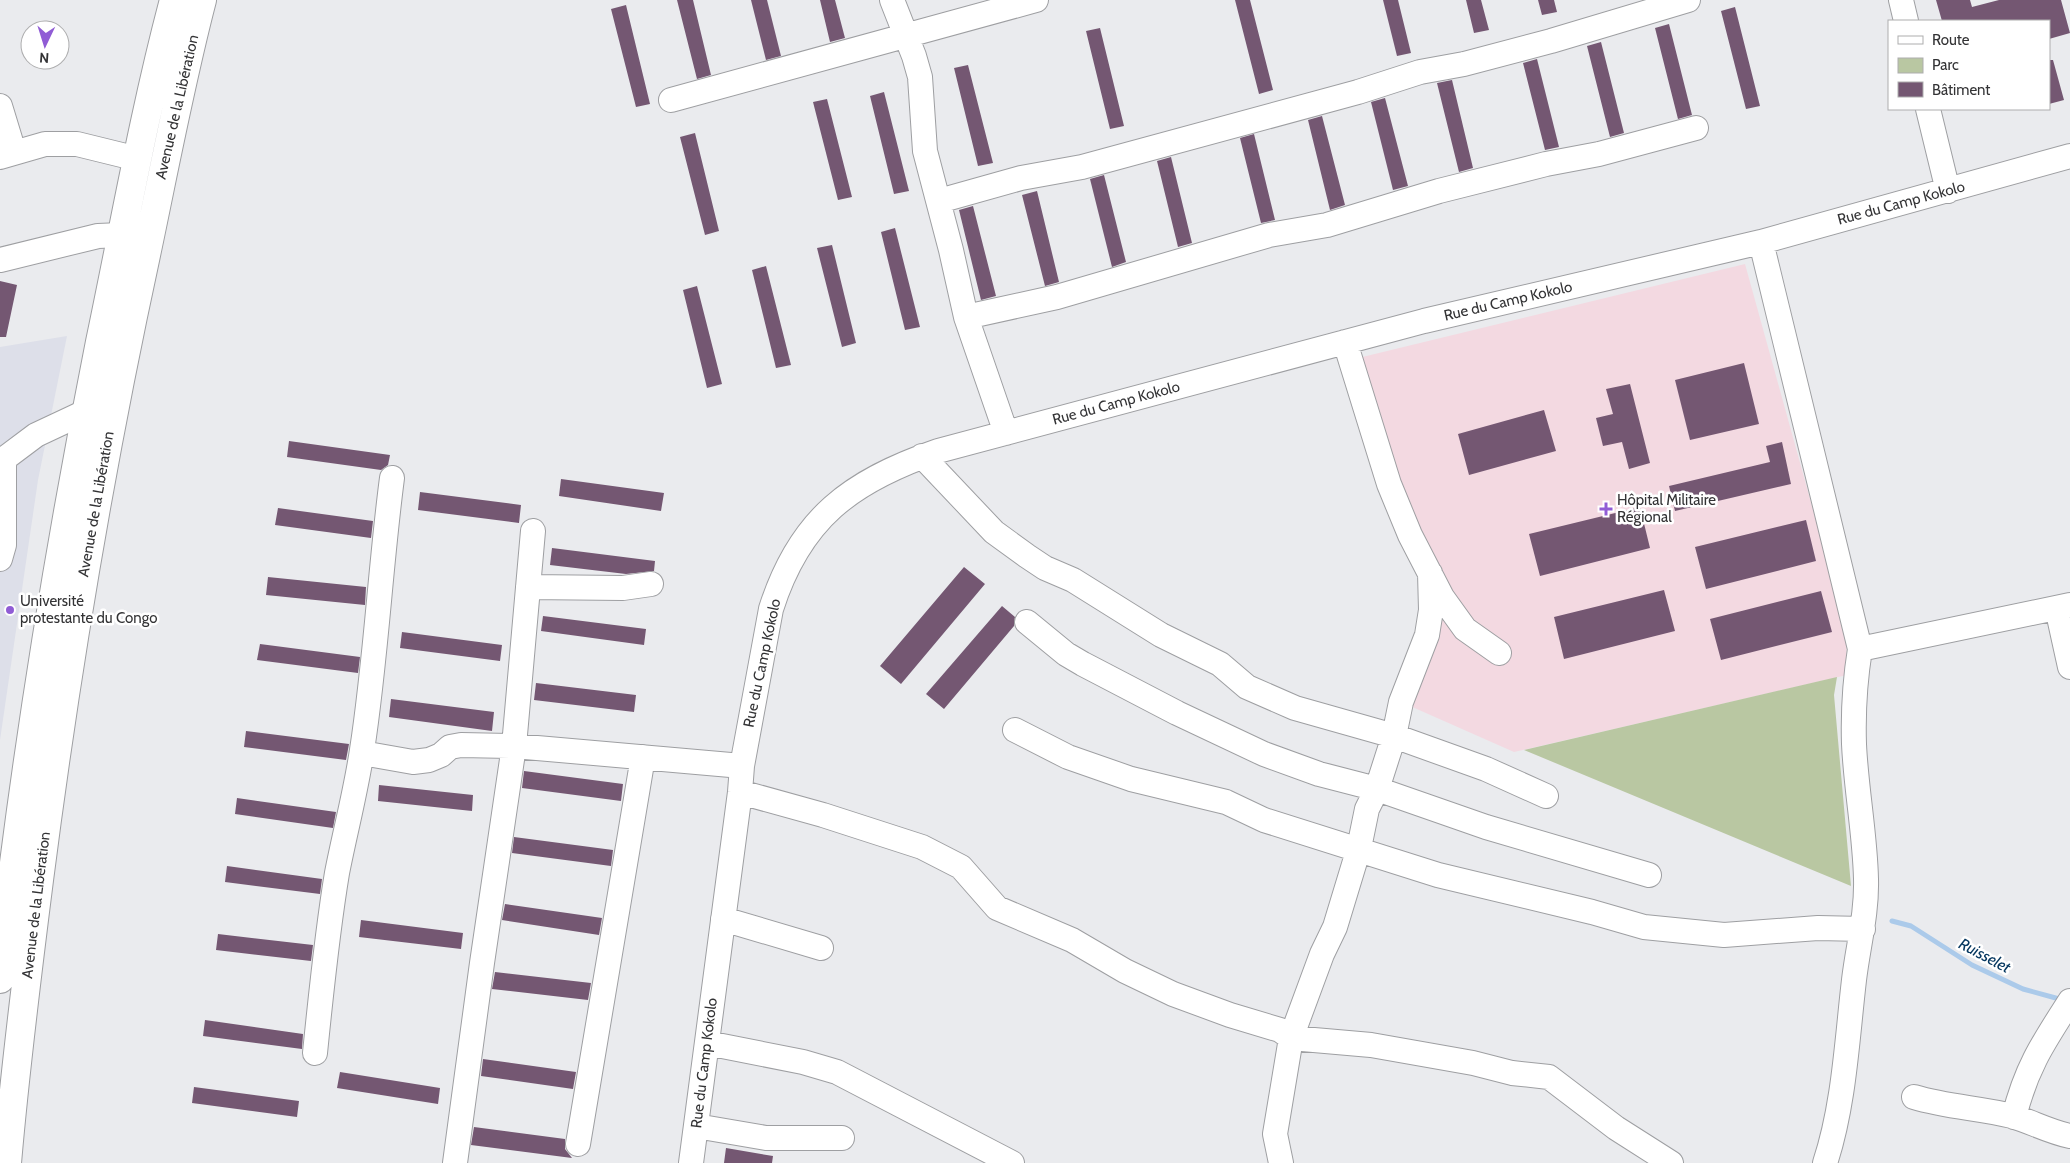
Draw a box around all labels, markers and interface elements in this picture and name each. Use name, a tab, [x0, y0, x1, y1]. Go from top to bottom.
north arrow	[20, 20, 70, 70]
legend	[1888, 20, 2050, 110]
text: Route	[1932, 31, 1970, 49]
street label: Avenue de la Libération	[152, 33, 202, 181]
text: N	[39, 49, 50, 67]
text: Parc	[1932, 56, 1959, 74]
text: Bâtiment	[1932, 81, 1990, 99]
street label: Rue du Camp Kokolo	[1835, 177, 1967, 229]
street label: Rue du Camp Kokolo	[1442, 277, 1574, 325]
street label: Rue du Camp Kokolo	[1050, 377, 1182, 429]
street label: Avenue de la Libération	[74, 430, 118, 578]
place label: Hôpital Militaire Régional	[1617, 491, 1716, 526]
marker: Hôpital Militaire Régional	[1599, 502, 1613, 516]
place label: Université protestante du Congo	[20, 592, 157, 627]
street label: Rue du Camp Kokolo	[740, 597, 784, 729]
marker: Université protestante du Congo	[4, 604, 16, 616]
street label: Avenue de la Libération	[18, 831, 54, 979]
water label: Ruisselet	[1956, 934, 2015, 977]
street label: Rue du Camp Kokolo	[687, 997, 721, 1129]

